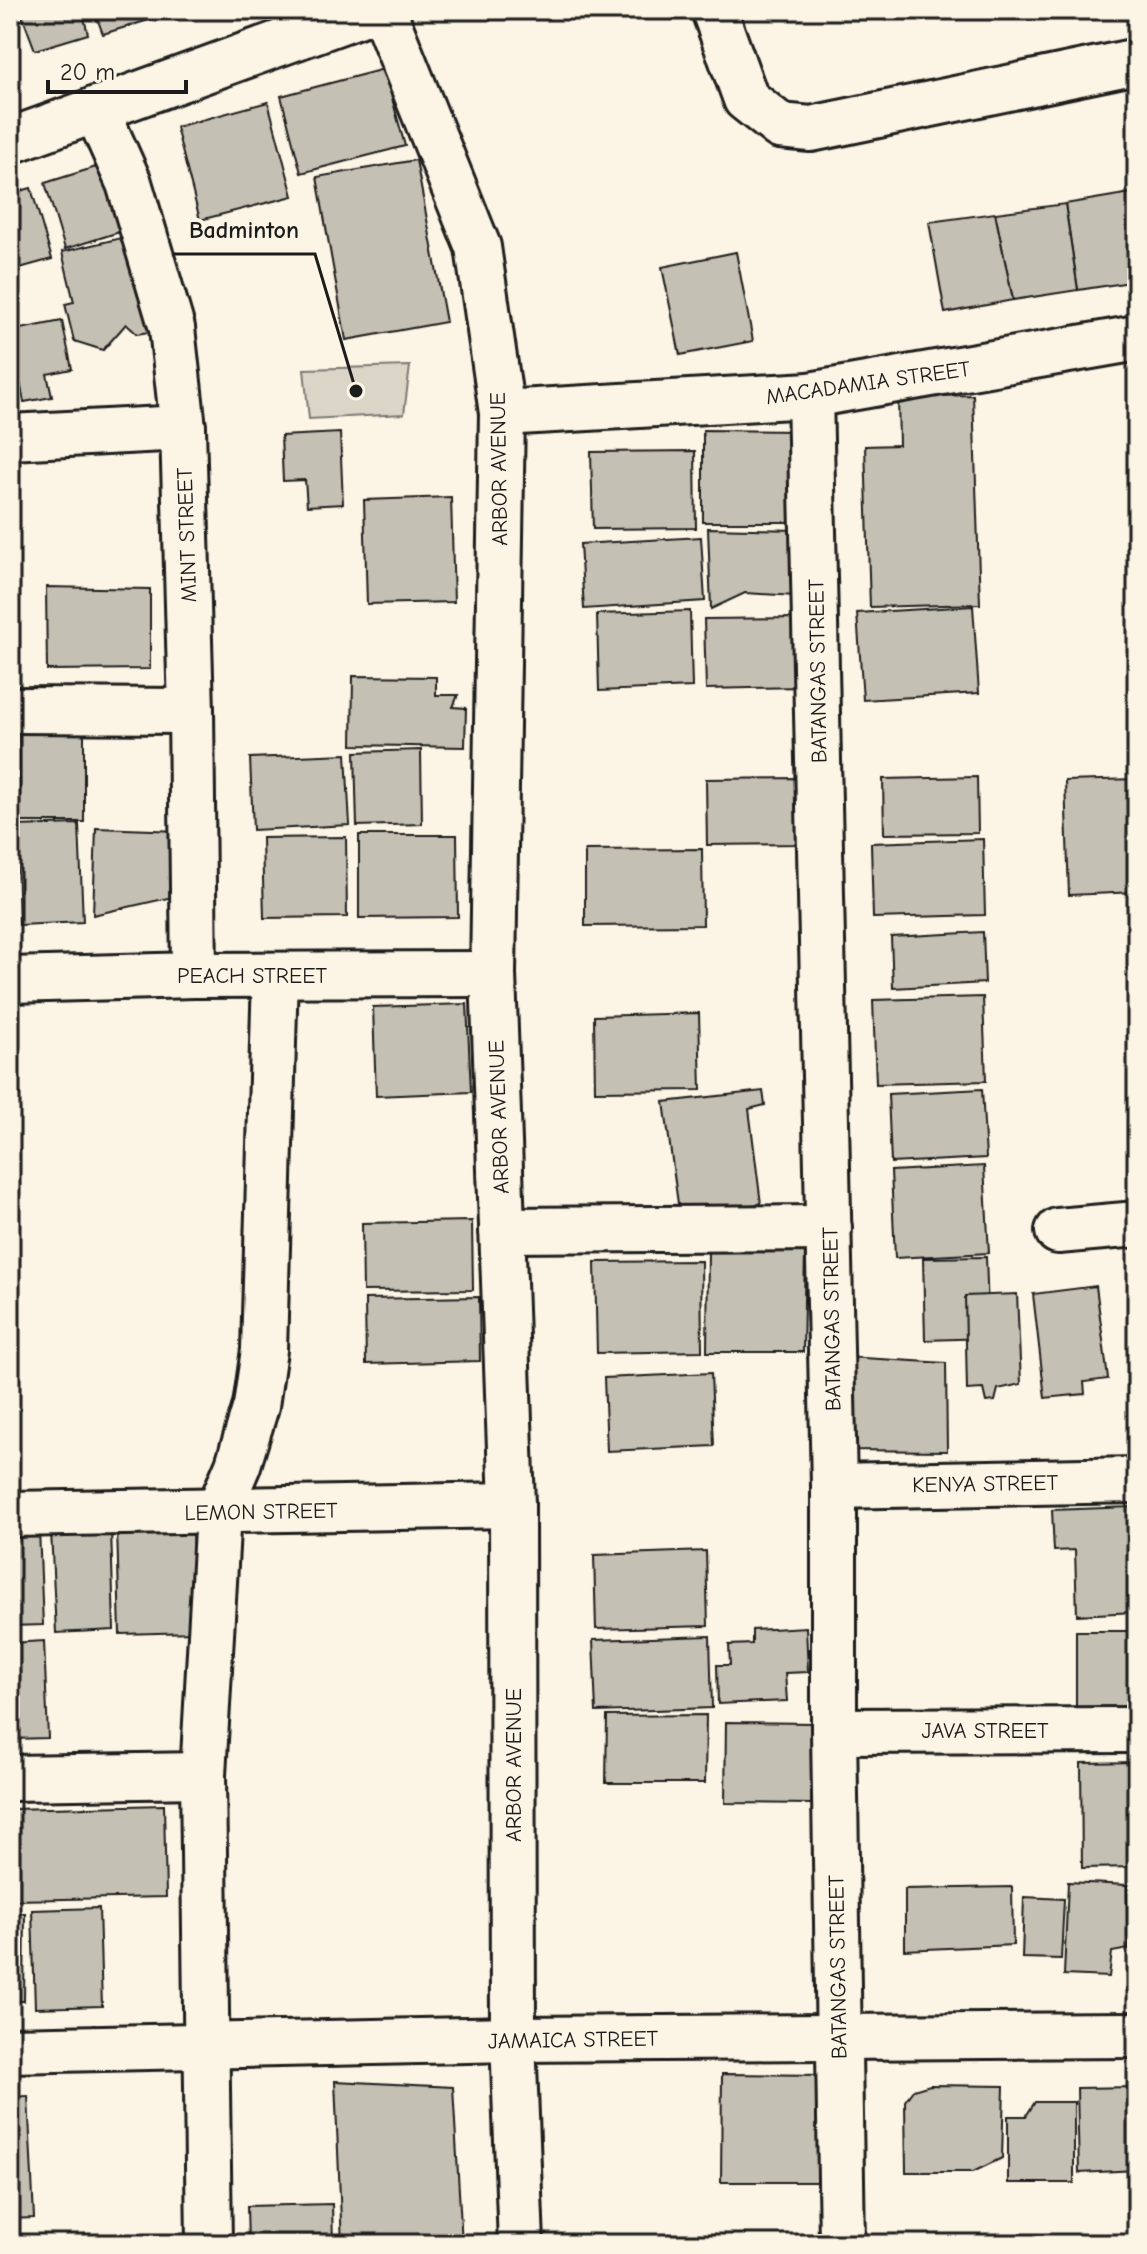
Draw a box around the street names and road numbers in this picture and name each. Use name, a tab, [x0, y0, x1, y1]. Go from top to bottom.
street label: MACADAMIA STREET	[764, 356, 972, 410]
street label: ARBOR AVENUE	[485, 392, 513, 546]
street label: MINT STREET	[172, 466, 202, 603]
street label: BATANGAS STREET	[803, 578, 833, 763]
street label: PEACH STREET	[177, 963, 327, 989]
street label: ARBOR AVENUE	[483, 1040, 515, 1194]
street label: BATANGAS STREET	[817, 1226, 847, 1411]
street label: KENYA STREET	[912, 1470, 1059, 1498]
street label: LEMON STREET	[184, 1498, 338, 1526]
street label: ARBOR AVENUE	[501, 1688, 527, 1842]
street label: JAVA STREET	[921, 1718, 1049, 1744]
street label: BATANGAS STREET	[823, 1874, 853, 2059]
street label: JAMAICA STREET	[488, 2026, 659, 2054]

